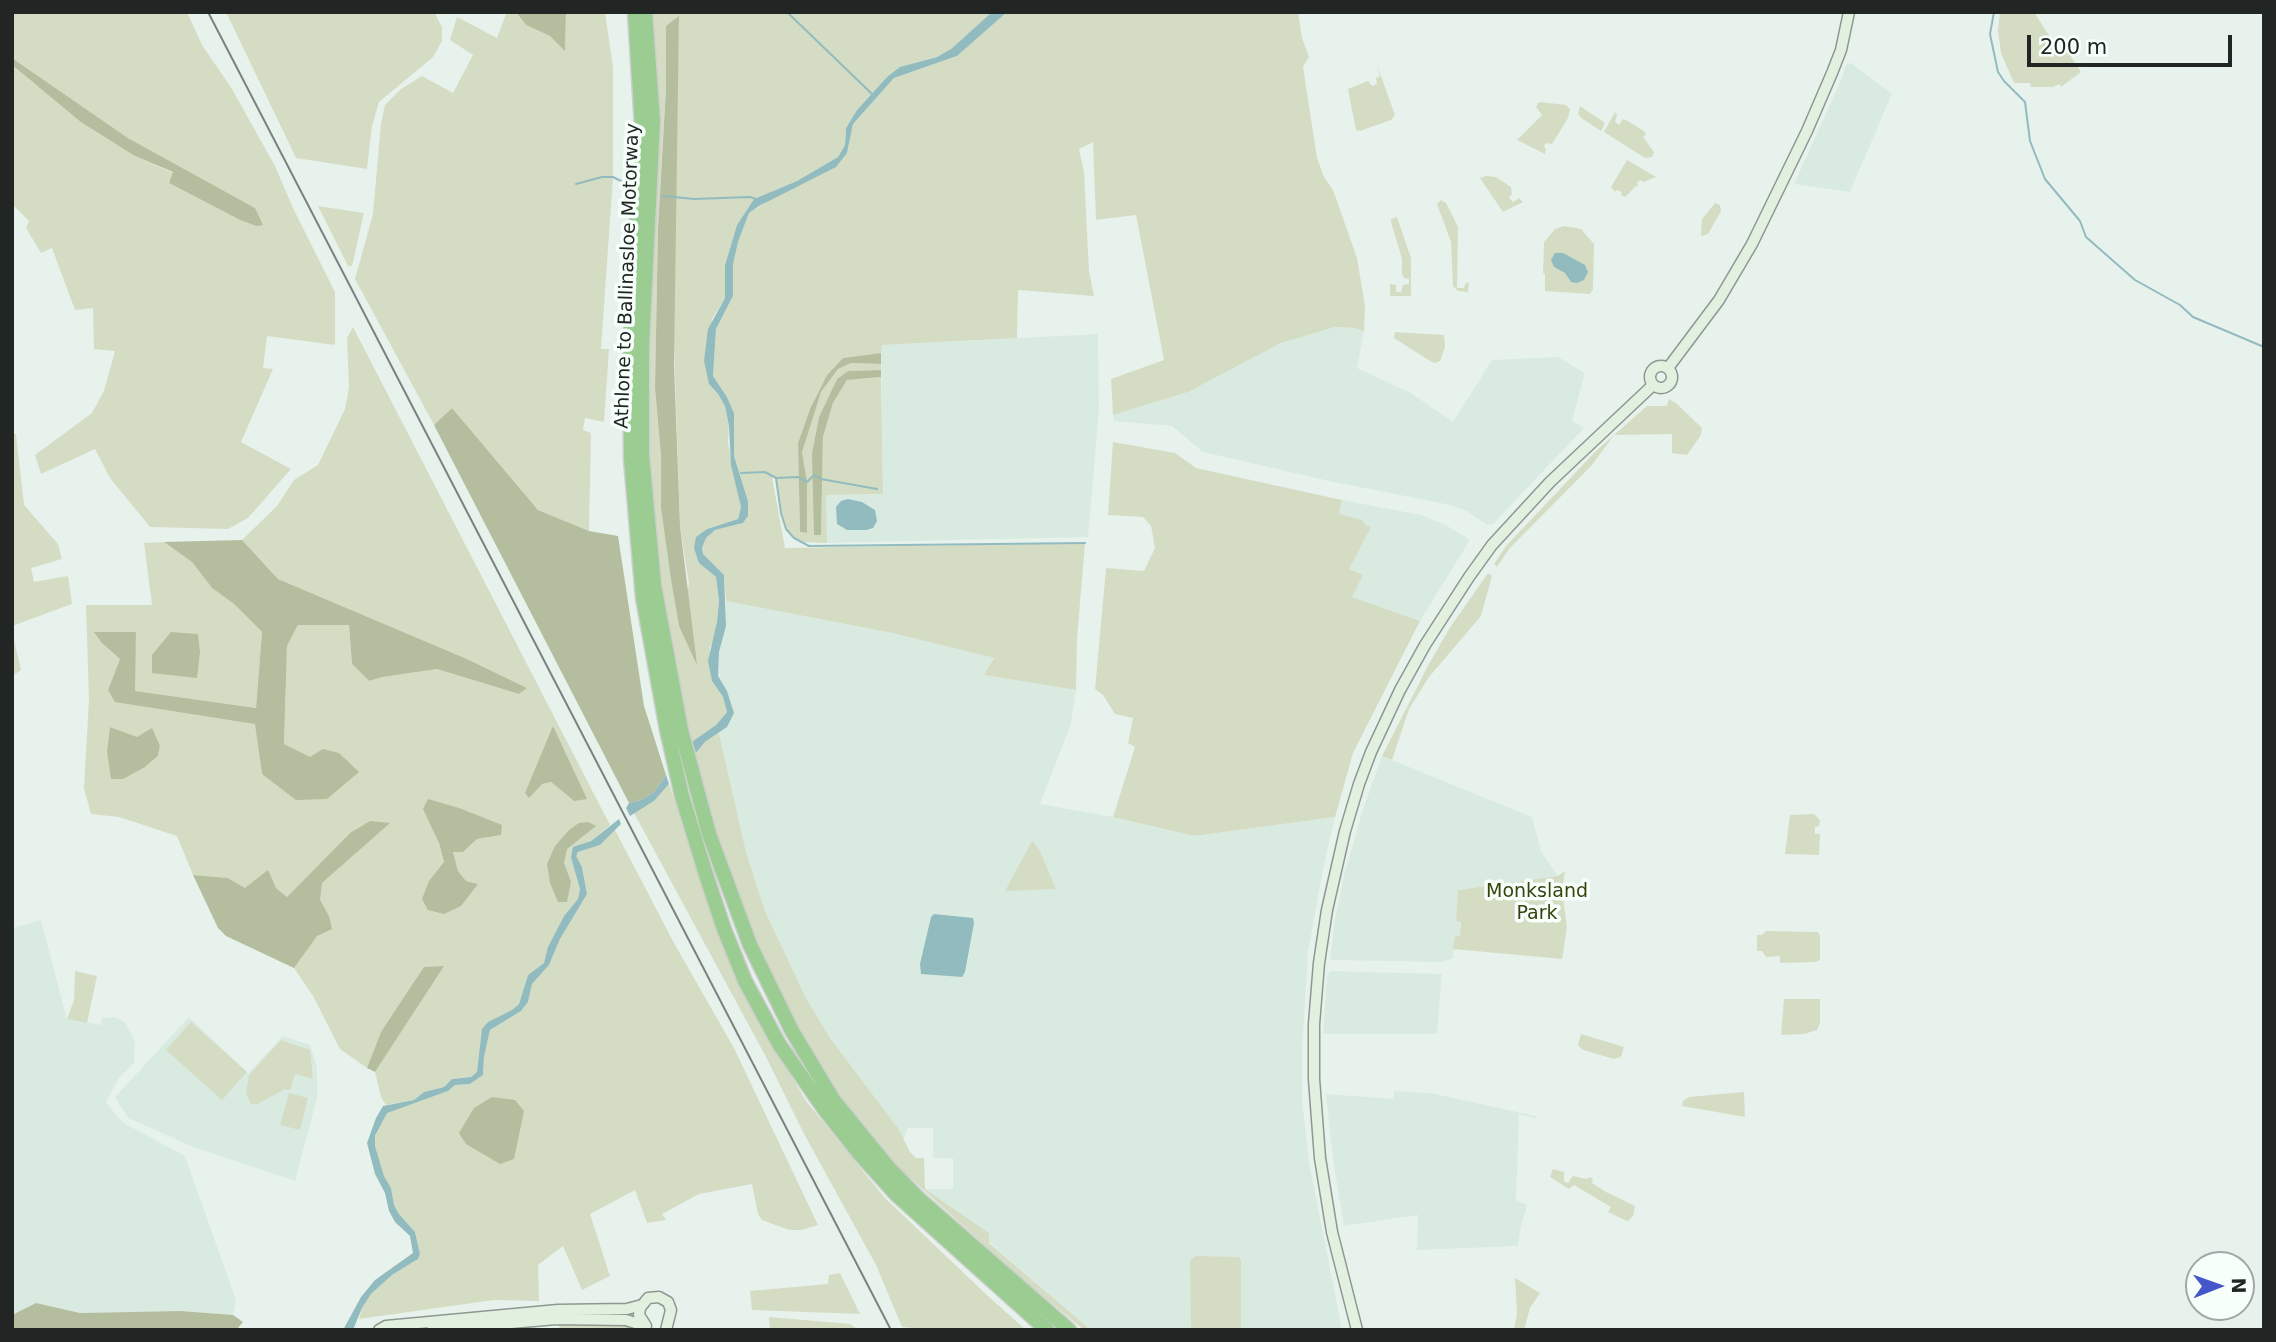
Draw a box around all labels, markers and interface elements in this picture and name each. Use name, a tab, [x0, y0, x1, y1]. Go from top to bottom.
scale bar	[2031, 21, 2236, 65]
text: 200 m	[2040, 35, 2107, 59]
street label: Athlone to Ballinasloe Motorway	[611, 123, 645, 429]
park label: Monksland Park	[1486, 881, 1588, 925]
north arrow	[2185, 1251, 2255, 1321]
text: N	[2228, 1278, 2250, 1294]

